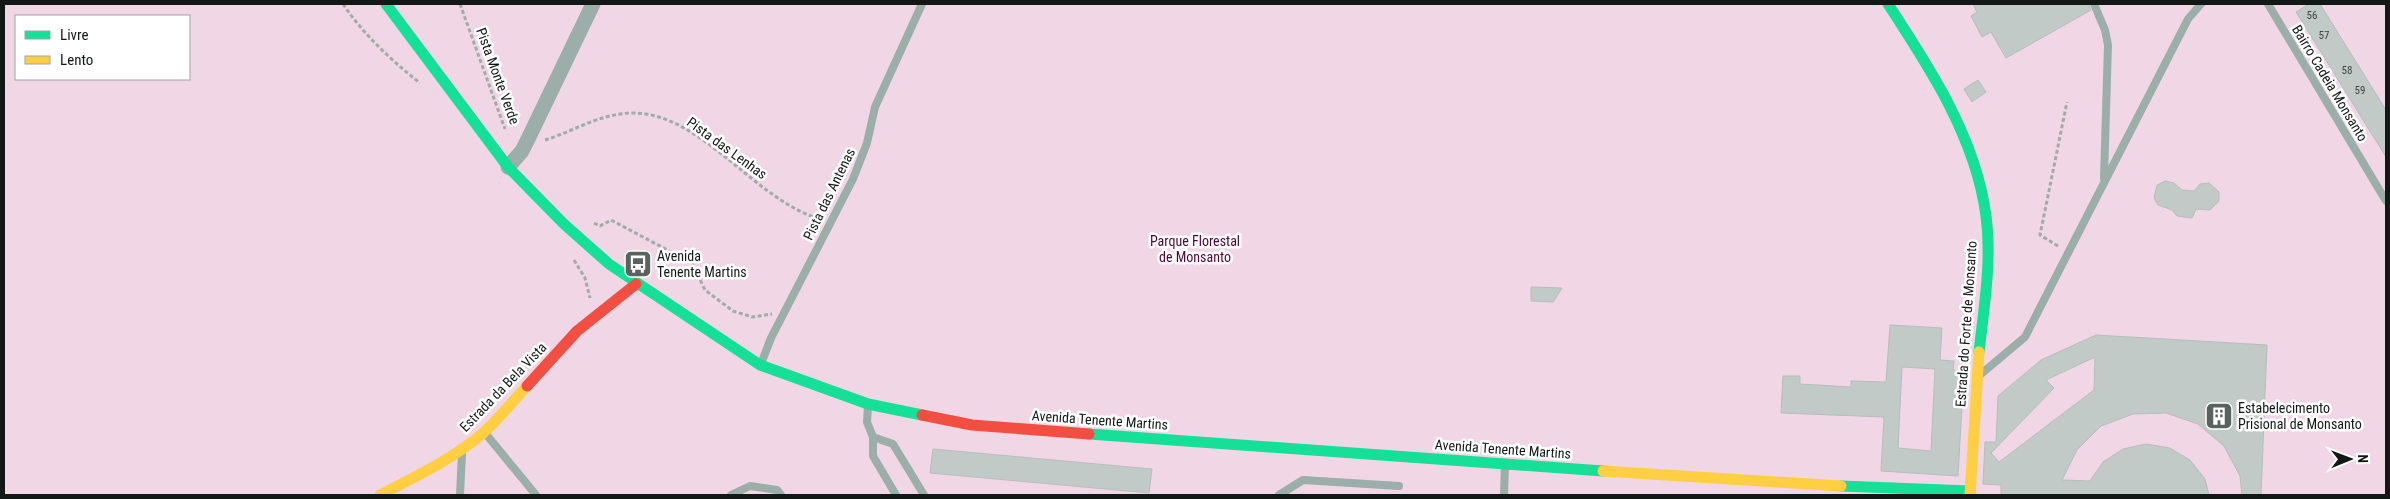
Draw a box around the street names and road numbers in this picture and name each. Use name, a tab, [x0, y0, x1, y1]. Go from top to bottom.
street label: Bairro Cadeia Monsanto	[2289, 22, 2371, 144]
street label: Pista Monte Verde	[473, 26, 523, 127]
street label: Pista das Lenhas	[684, 114, 770, 182]
street label: Pista das Antenas	[800, 146, 858, 242]
street label: Estrada do Forte de Monsanto	[1952, 240, 1980, 408]
street label: Estrada da Bela Vista	[456, 339, 550, 435]
street label: Avenida Tenente Martins	[1031, 407, 1169, 433]
street label: Avenida Tenente Martins	[1434, 436, 1572, 462]

